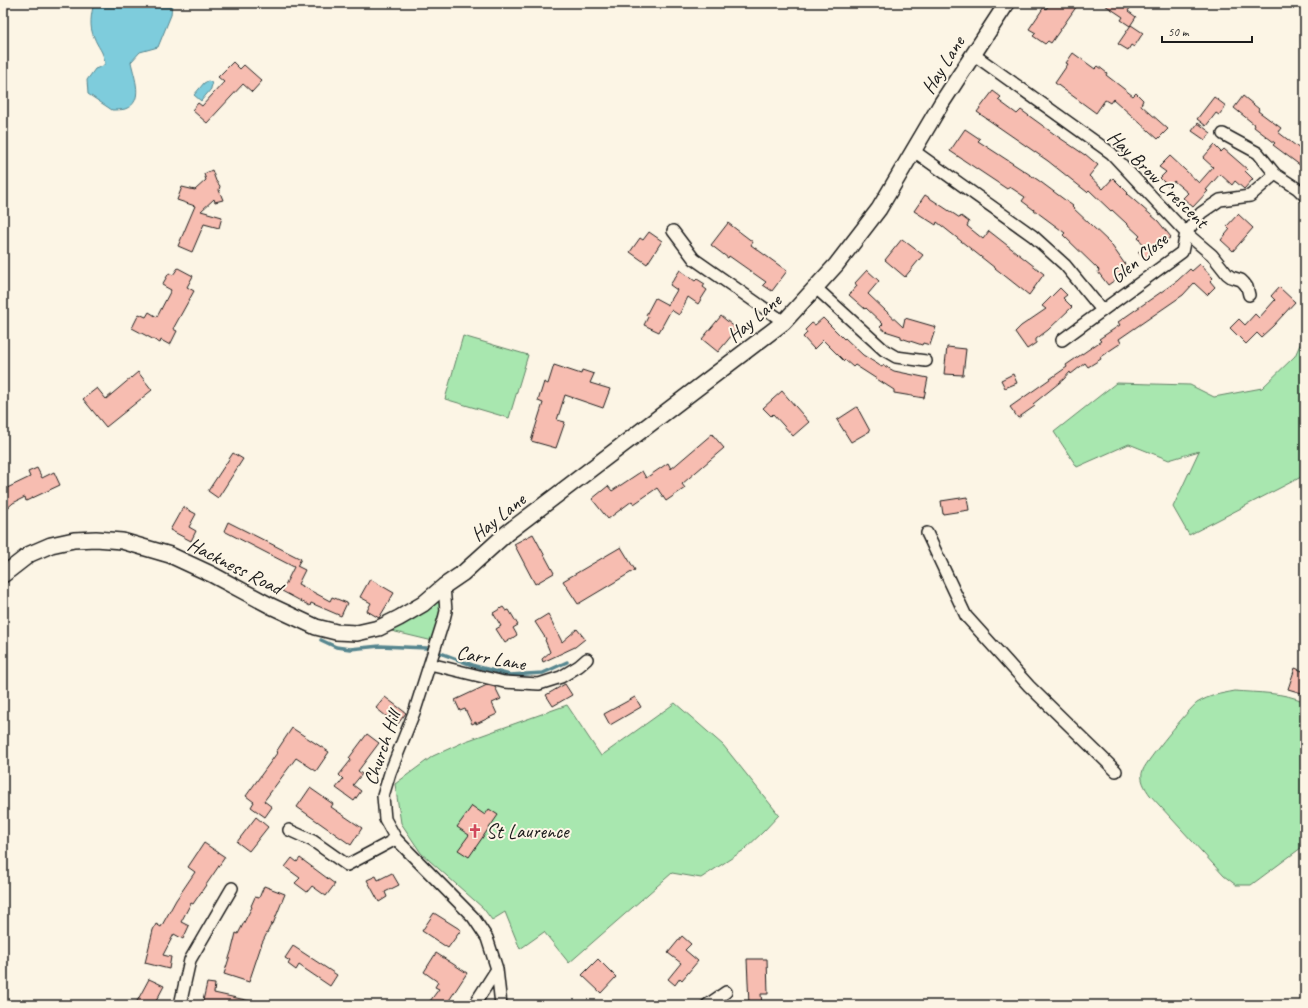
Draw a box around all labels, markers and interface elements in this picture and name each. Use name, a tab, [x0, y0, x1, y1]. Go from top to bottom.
scale bar	[1162, 18, 1252, 44]
text: 50 m	[1168, 24, 1190, 40]
street label: Hay Lane	[916, 30, 971, 98]
street label: Hay Brow Crescent	[1102, 125, 1215, 235]
street label: Glen Close	[1105, 226, 1174, 289]
street label: Hay Lane	[722, 287, 787, 348]
street label: Hay Lane	[466, 486, 532, 547]
street label: Hackness Road	[184, 532, 289, 602]
street label: Carr Lane	[455, 640, 529, 677]
street label: Church Hill	[358, 704, 407, 788]
place label: St Laurence	[486, 819, 570, 844]
church icon: St Laurence	[467, 823, 483, 839]

